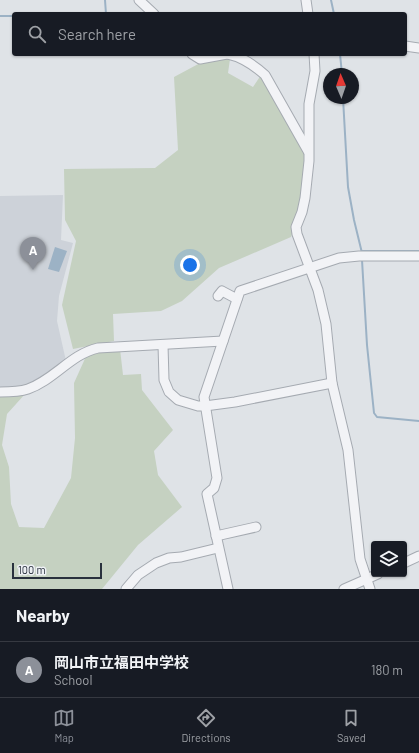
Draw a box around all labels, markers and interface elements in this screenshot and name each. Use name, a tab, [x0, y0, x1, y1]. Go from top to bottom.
search box	[12, 12, 407, 56]
icon: search	[26, 23, 48, 45]
text: Search here	[58, 25, 136, 43]
north arrow	[323, 68, 359, 104]
pin: A	[20, 237, 46, 270]
your location	[180, 255, 200, 275]
map controls	[371, 541, 407, 577]
button: layers	[371, 541, 407, 577]
scale bar	[12, 561, 102, 580]
text: 100 m	[18, 563, 46, 576]
text: Nearby	[16, 605, 70, 625]
text: 岡山市立福田中学校	[54, 653, 189, 671]
text: A	[25, 662, 33, 678]
text: 180 m	[371, 662, 403, 678]
text: School	[54, 672, 92, 688]
tab: Map	[53, 707, 75, 744]
tab: Directions	[181, 707, 231, 744]
tab: Saved	[337, 707, 366, 744]

